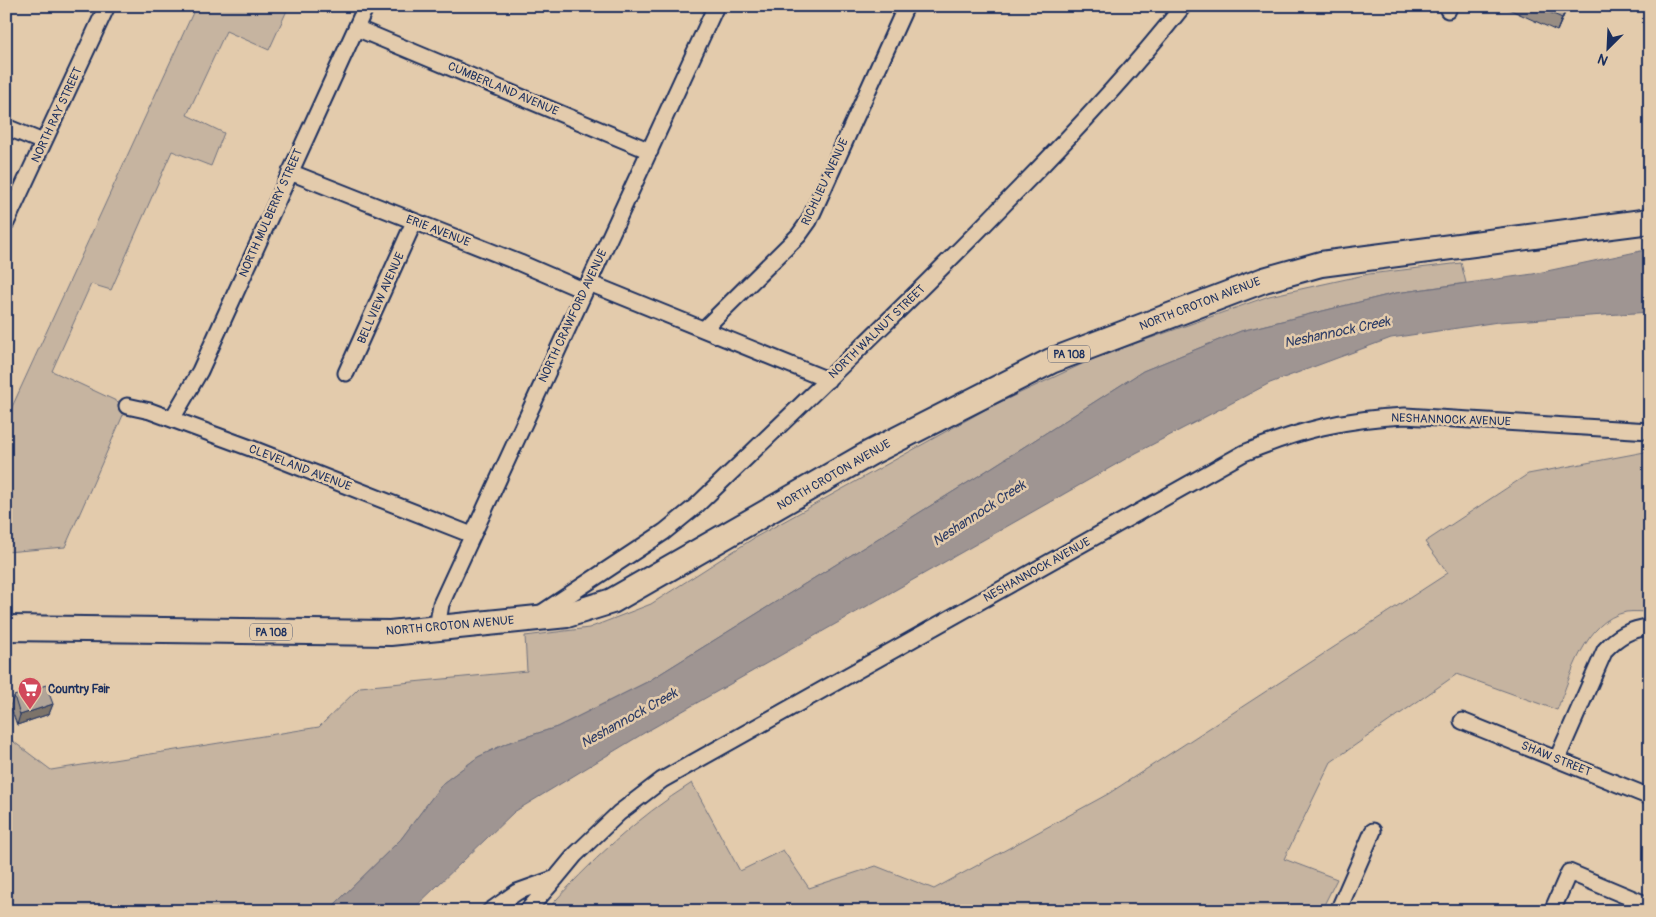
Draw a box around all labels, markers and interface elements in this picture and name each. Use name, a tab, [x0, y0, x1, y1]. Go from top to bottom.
north arrow	[1584, 22, 1634, 72]
text: N	[1595, 50, 1611, 69]
street label: CUMBERLAND AVENUE	[445, 59, 561, 119]
street label: NORTH RAY STREET	[28, 65, 86, 165]
street label: RICHLIEU AVENUE	[798, 136, 852, 228]
street label: NORTH MULBERRY STREET	[236, 146, 306, 280]
street label: ERIE AVENUE	[404, 212, 472, 250]
street label: NORTH CRAWFORD AVENUE	[535, 247, 611, 385]
street label: BELLVIEW AVENUE	[354, 250, 408, 346]
street label: NORTH CROTON AVENUE	[1137, 274, 1263, 334]
street label: NORTH WALNUT STREET	[825, 282, 929, 382]
water label: Neshannock Creek	[1282, 312, 1393, 352]
road number: PA 108	[1048, 346, 1090, 362]
street label: NESHANNOCK AVENUE	[1391, 410, 1511, 430]
street label: NORTH CROTON AVENUE	[775, 436, 893, 514]
street label: CLEVELAND AVENUE	[247, 441, 353, 495]
water label: Neshannock Creek	[929, 476, 1030, 550]
street label: NESHANNOCK AVENUE	[981, 534, 1093, 606]
street label: NORTH CROTON AVENUE	[385, 613, 515, 639]
road number: PA 108	[250, 624, 292, 640]
supermarket icon: Country Fair	[17, 676, 43, 710]
place label: Country Fair	[48, 682, 111, 697]
water label: Neshannock Creek	[578, 684, 681, 752]
street label: SHAW STREET	[1519, 738, 1594, 780]

